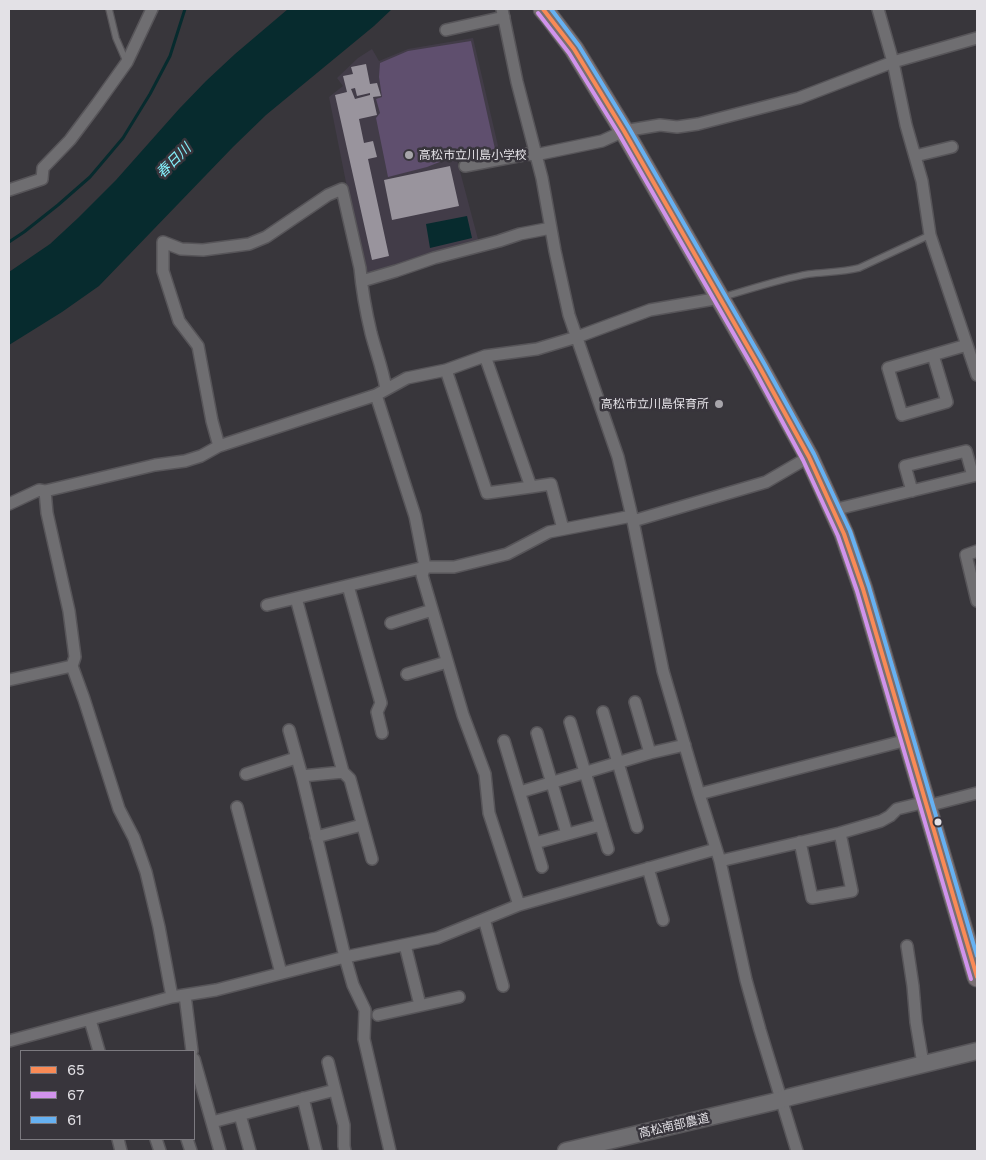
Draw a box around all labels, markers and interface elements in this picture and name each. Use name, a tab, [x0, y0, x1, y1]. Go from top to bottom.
water label: 春日川	[153, 140, 195, 182]
place label: 高松市立川島小学校	[419, 148, 527, 162]
marker: 高松市立川島小学校	[403, 149, 415, 161]
place label: 高松市立川島保育所	[601, 397, 709, 411]
marker: 高松市立川島保育所	[713, 398, 725, 410]
unlabelled marker	[933, 817, 943, 827]
legend	[20, 1050, 195, 1140]
text: 65	[67, 1061, 85, 1079]
text: 67	[67, 1086, 84, 1104]
text: 61	[67, 1111, 82, 1129]
street label: 高松南部農道	[637, 1111, 711, 1141]

